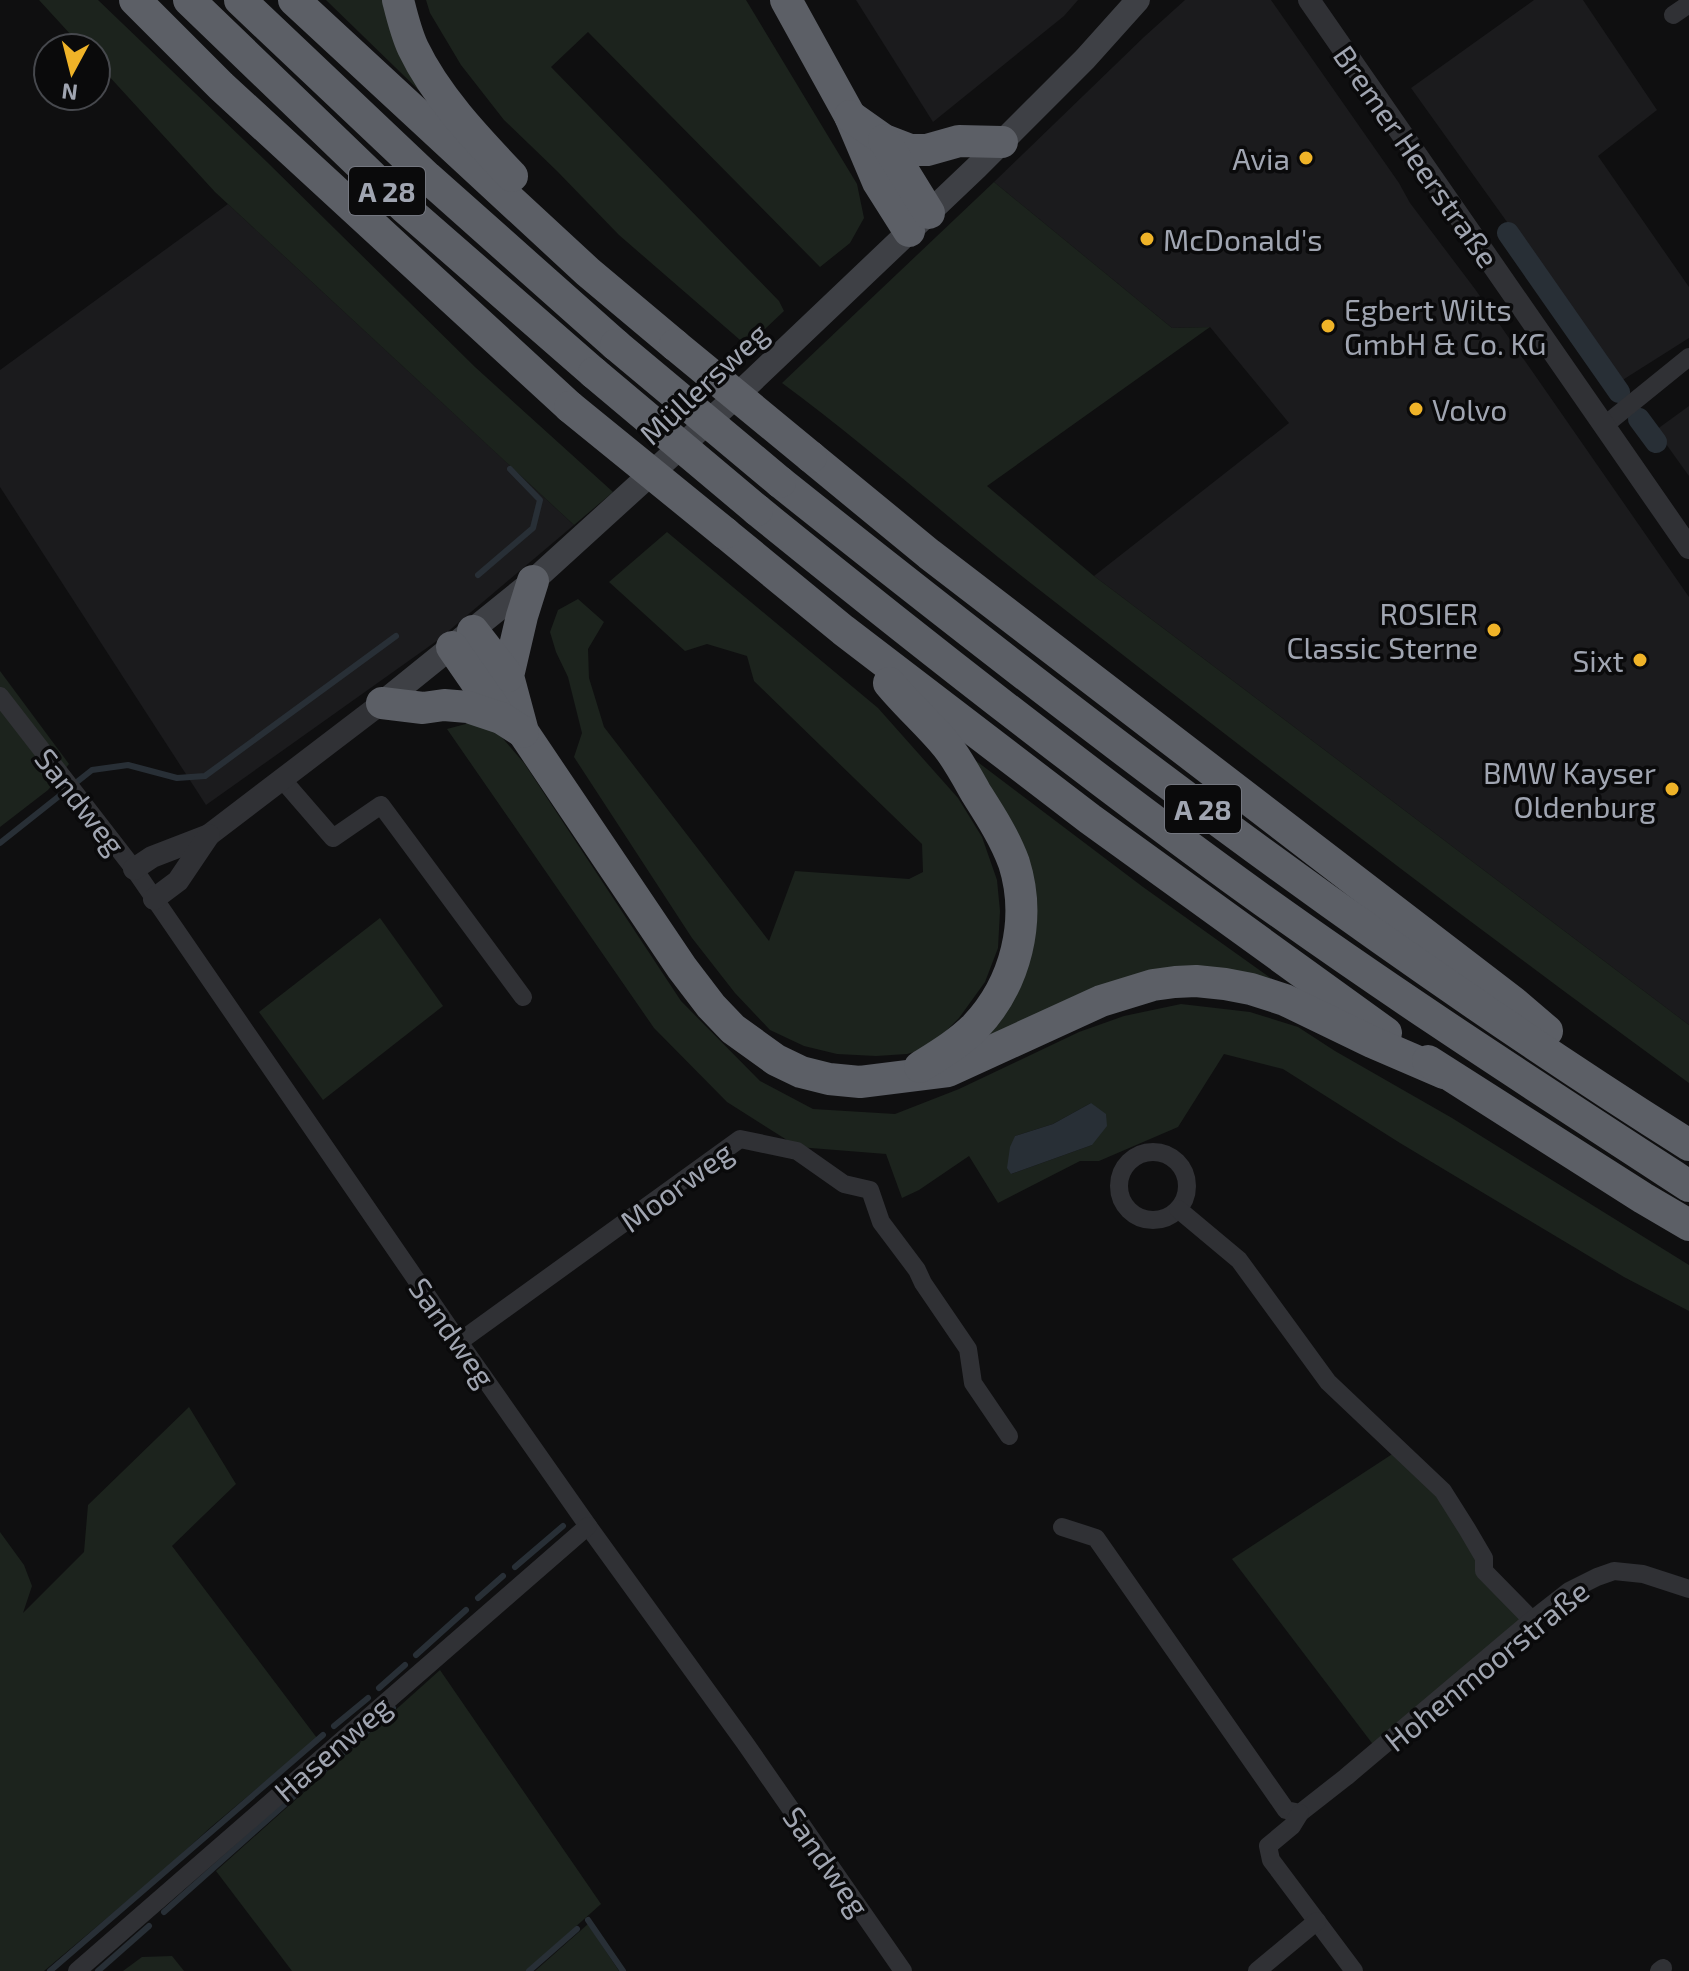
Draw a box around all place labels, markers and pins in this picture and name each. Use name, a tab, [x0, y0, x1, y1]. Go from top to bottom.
place label: Avia	[1232, 140, 1290, 176]
marker: Avia	[1297, 149, 1315, 167]
place label: McDonald's	[1163, 221, 1322, 257]
marker: McDonald's	[1138, 230, 1156, 248]
place label: Egbert Wilts GmbH & Co. KG	[1344, 291, 1546, 361]
marker: Egbert Wilts GmbH & Co. KG	[1319, 317, 1337, 335]
place label: Volvo	[1432, 391, 1507, 427]
marker: Volvo	[1407, 400, 1425, 418]
place label: ROSIER Classic Sterne	[1286, 595, 1478, 665]
marker: ROSIER Classic Sterne	[1485, 621, 1503, 639]
place label: Sixt	[1572, 642, 1624, 678]
marker: Sixt	[1631, 651, 1649, 669]
place label: BMW Kayser Oldenburg	[1483, 754, 1656, 824]
marker: BMW Kayser Oldenburg	[1663, 780, 1681, 798]

